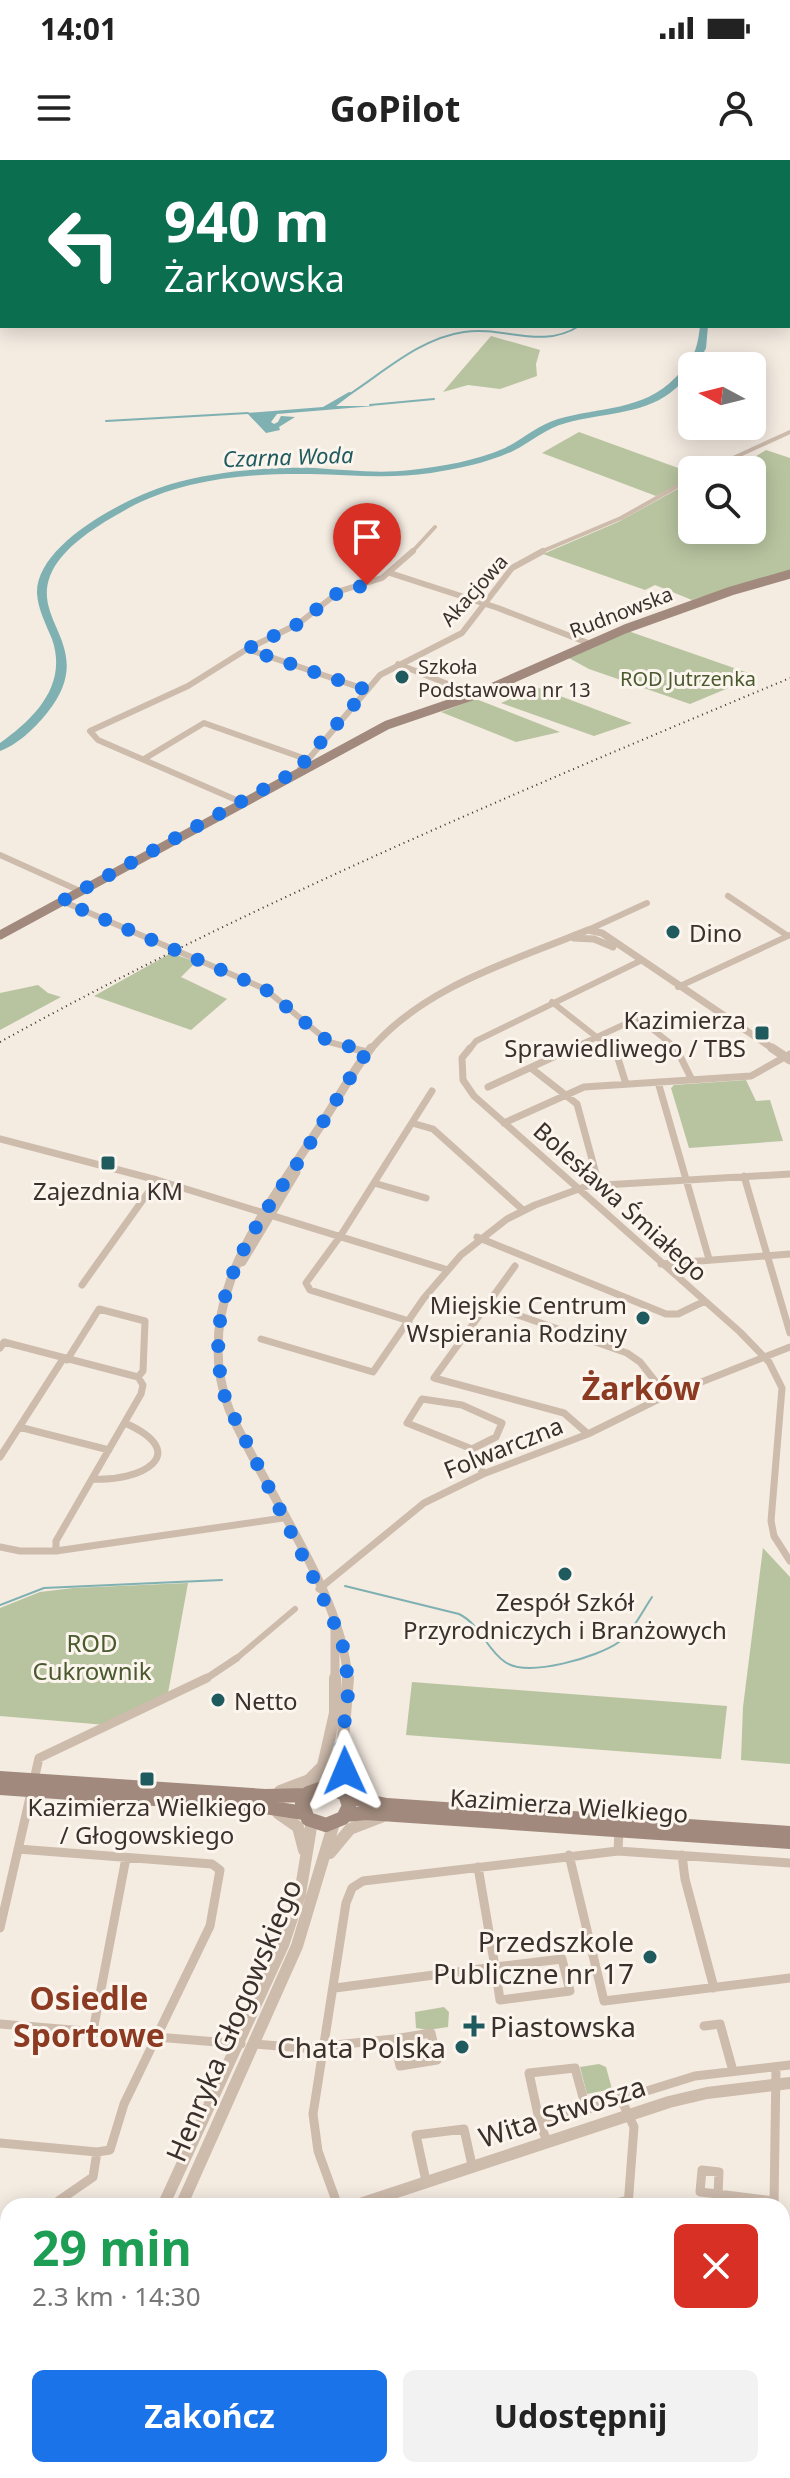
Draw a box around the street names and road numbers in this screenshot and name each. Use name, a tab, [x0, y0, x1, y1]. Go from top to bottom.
street label: Akacjowa	[434, 548, 514, 632]
street label: Rudnowska	[566, 580, 676, 644]
street label: Bolesława Śmiałego	[527, 1114, 715, 1288]
street label: Folwarczna	[438, 1408, 568, 1486]
street label: Kazimierza Wielkiego	[449, 1780, 689, 1830]
street label: Henryka Głogowskiego	[156, 1873, 310, 2167]
street label: Wita Stwosza	[474, 2066, 650, 2156]

